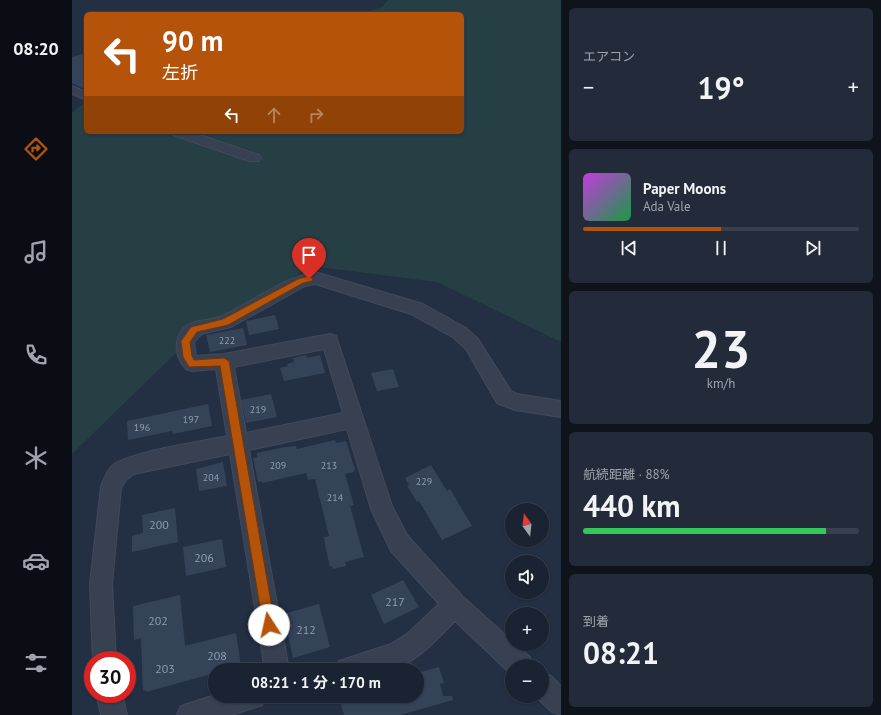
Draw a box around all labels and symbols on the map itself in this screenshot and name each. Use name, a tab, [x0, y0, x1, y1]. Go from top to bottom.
pin	[292, 238, 326, 279]
house number: 222	[219, 334, 235, 347]
house number: 219	[250, 403, 266, 416]
house number: 197	[183, 413, 199, 426]
house number: 196	[134, 421, 150, 434]
house number: 209	[270, 459, 286, 472]
house number: 213	[321, 459, 337, 472]
house number: 204	[203, 471, 220, 484]
house number: 229	[416, 475, 432, 488]
house number: 214	[327, 491, 344, 504]
north arrow	[505, 503, 549, 547]
house number: 200	[149, 517, 169, 532]
house number: 206	[194, 550, 214, 565]
house number: 217	[385, 594, 405, 609]
position arrow	[248, 604, 290, 646]
house number: 202	[148, 613, 168, 628]
house number: 212	[296, 622, 316, 637]
house number: 208	[207, 648, 227, 663]
speed limit sign: 30	[84, 651, 136, 703]
house number: 203	[155, 661, 175, 676]

